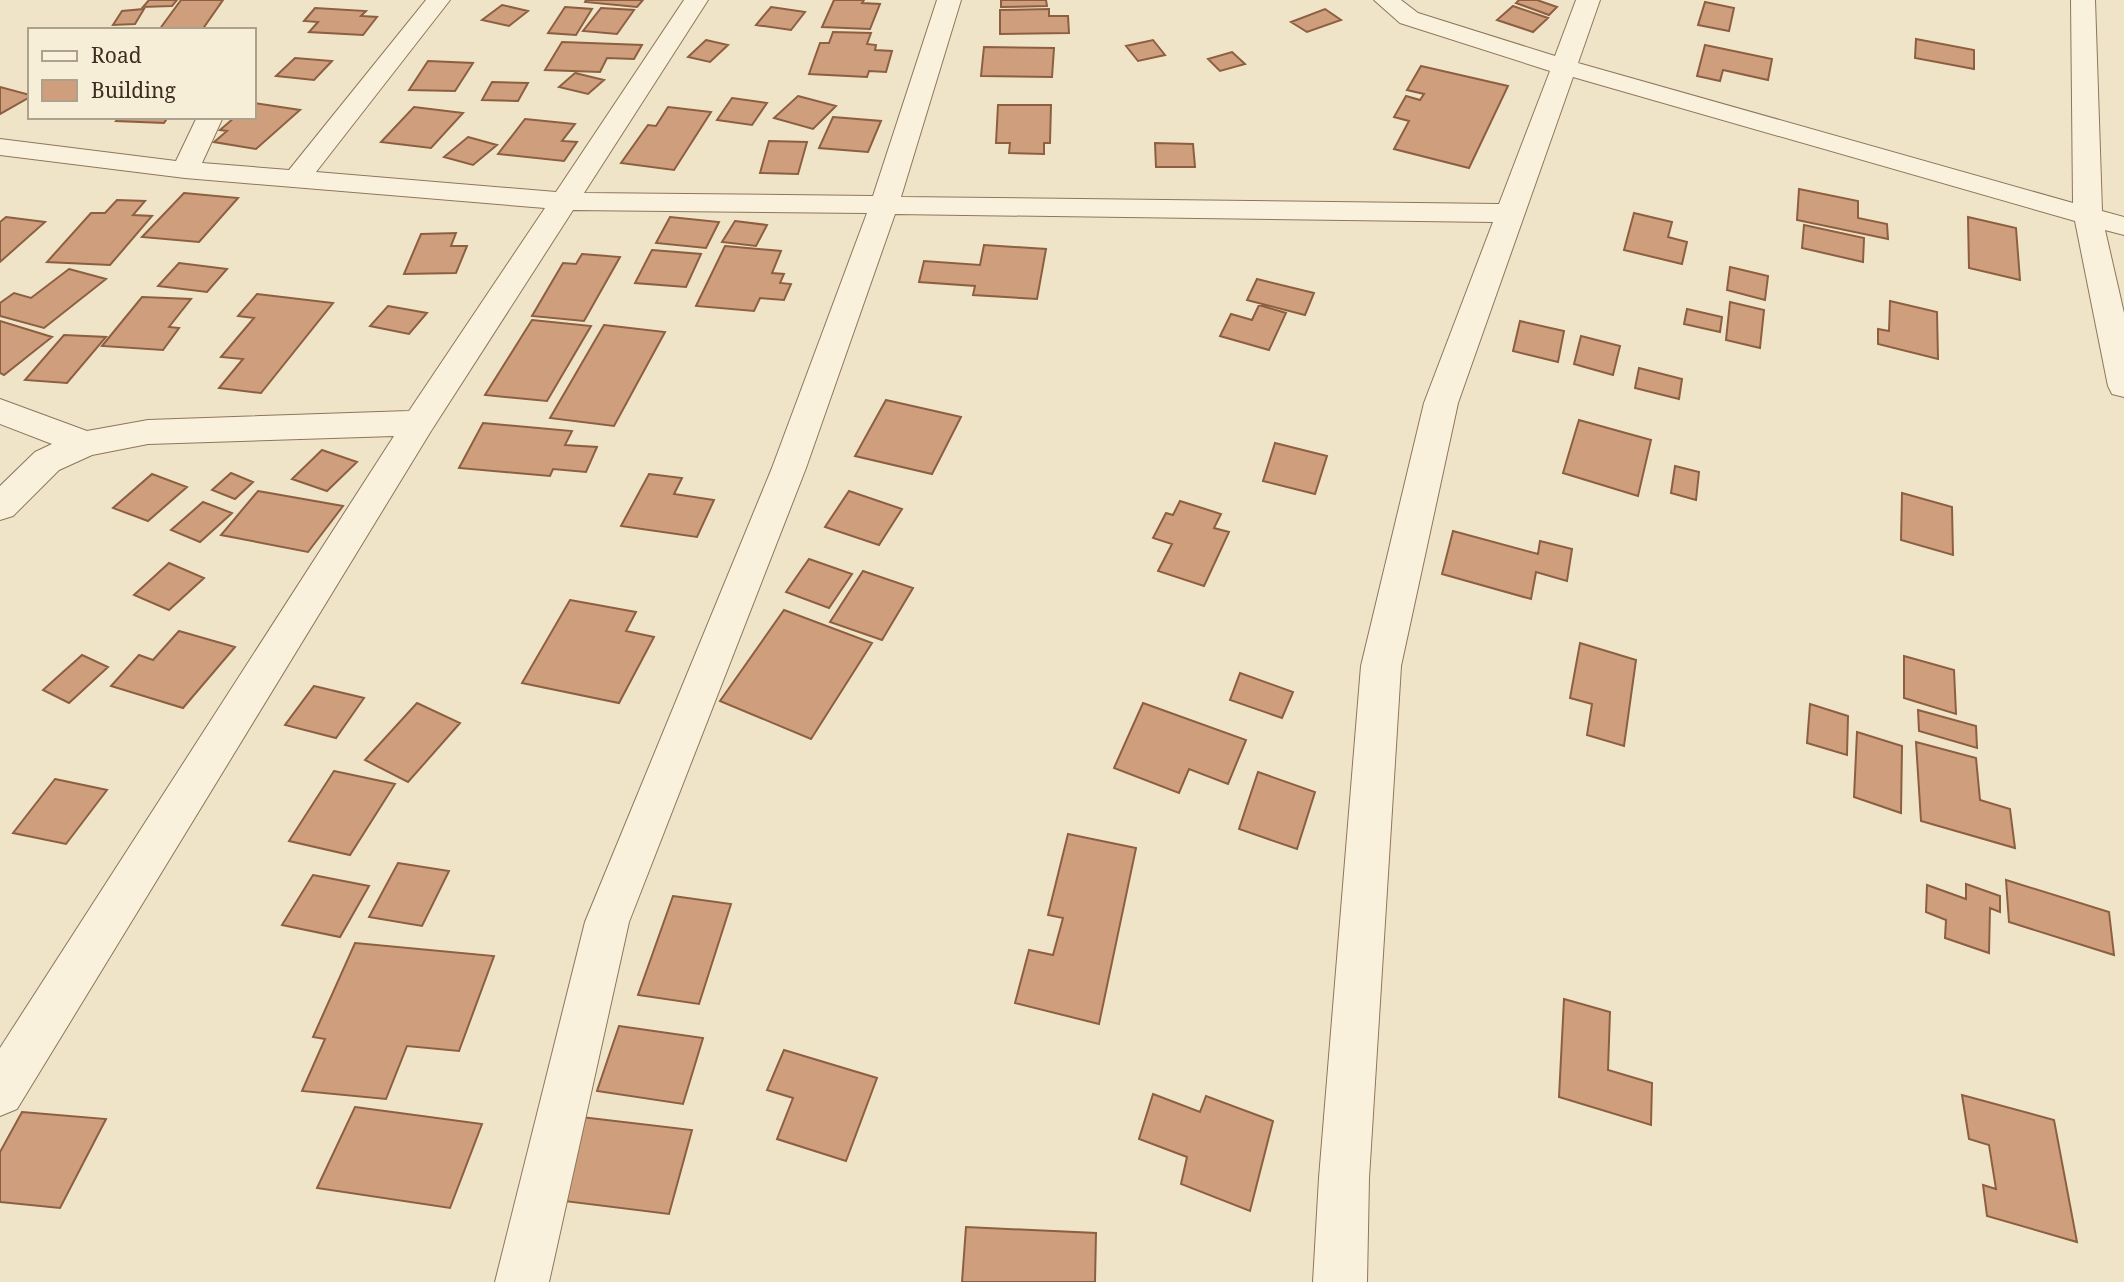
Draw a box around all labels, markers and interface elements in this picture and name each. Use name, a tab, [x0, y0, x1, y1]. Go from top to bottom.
legend	[28, 28, 256, 119]
text: Road	[91, 41, 142, 69]
text: Building	[91, 76, 176, 104]

